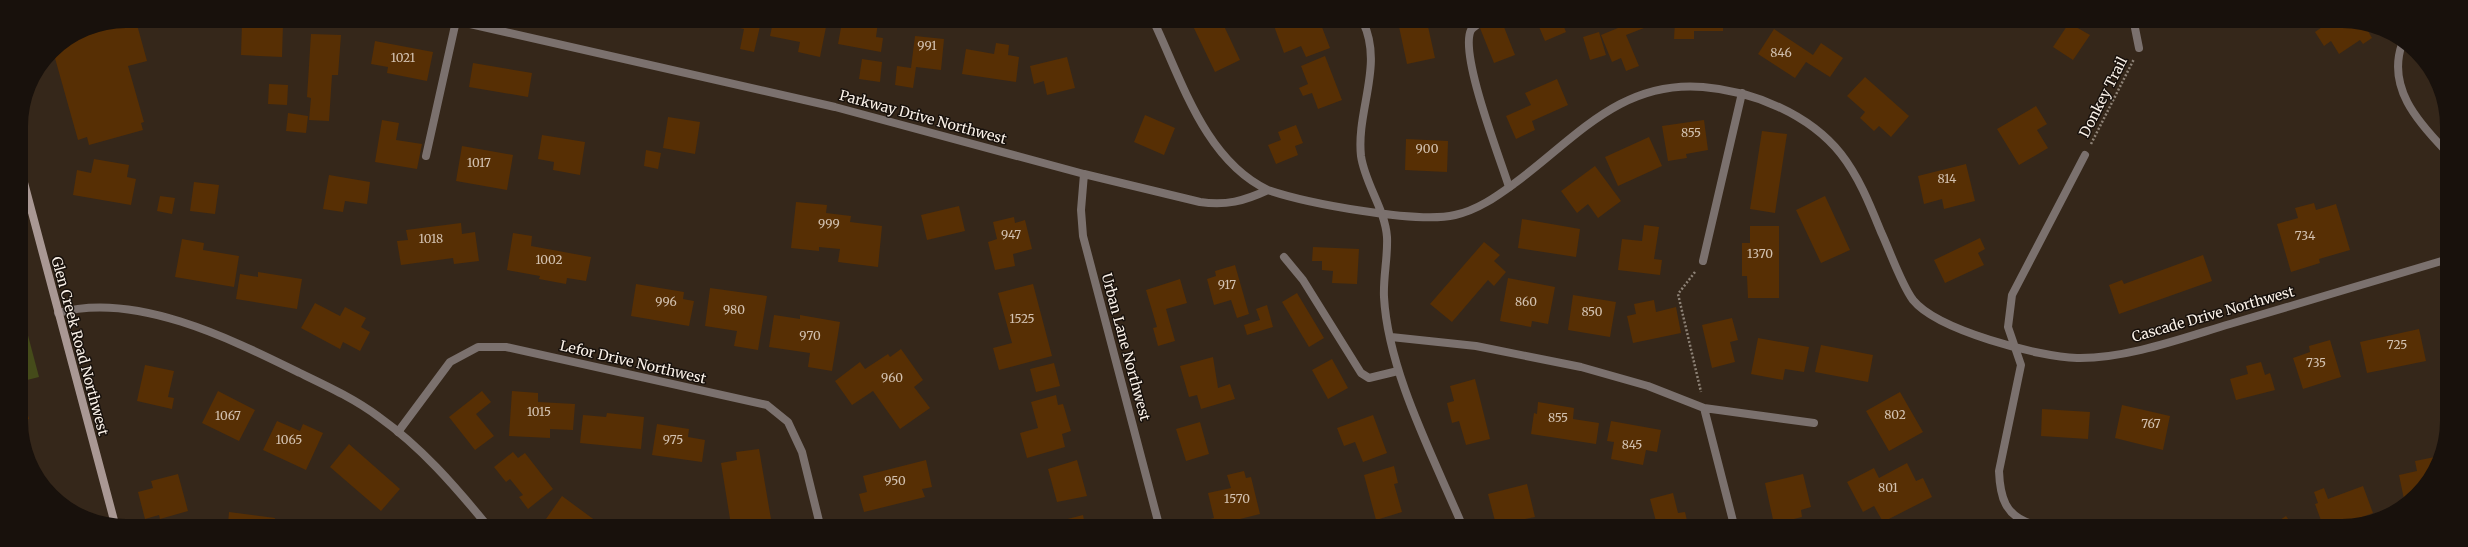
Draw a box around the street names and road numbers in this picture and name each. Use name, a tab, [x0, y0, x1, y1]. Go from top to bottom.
street label: Donkey Trail	[2075, 53, 2131, 140]
street label: Parkway Drive Northwest	[837, 86, 1009, 148]
street label: Glen Creek Road Northwest	[47, 255, 113, 438]
street label: Urban Lane Northwest	[1098, 271, 1155, 423]
street label: Cascade Drive Northwest	[2130, 282, 2297, 346]
street label: Lefor Drive Northwest	[558, 336, 708, 388]

